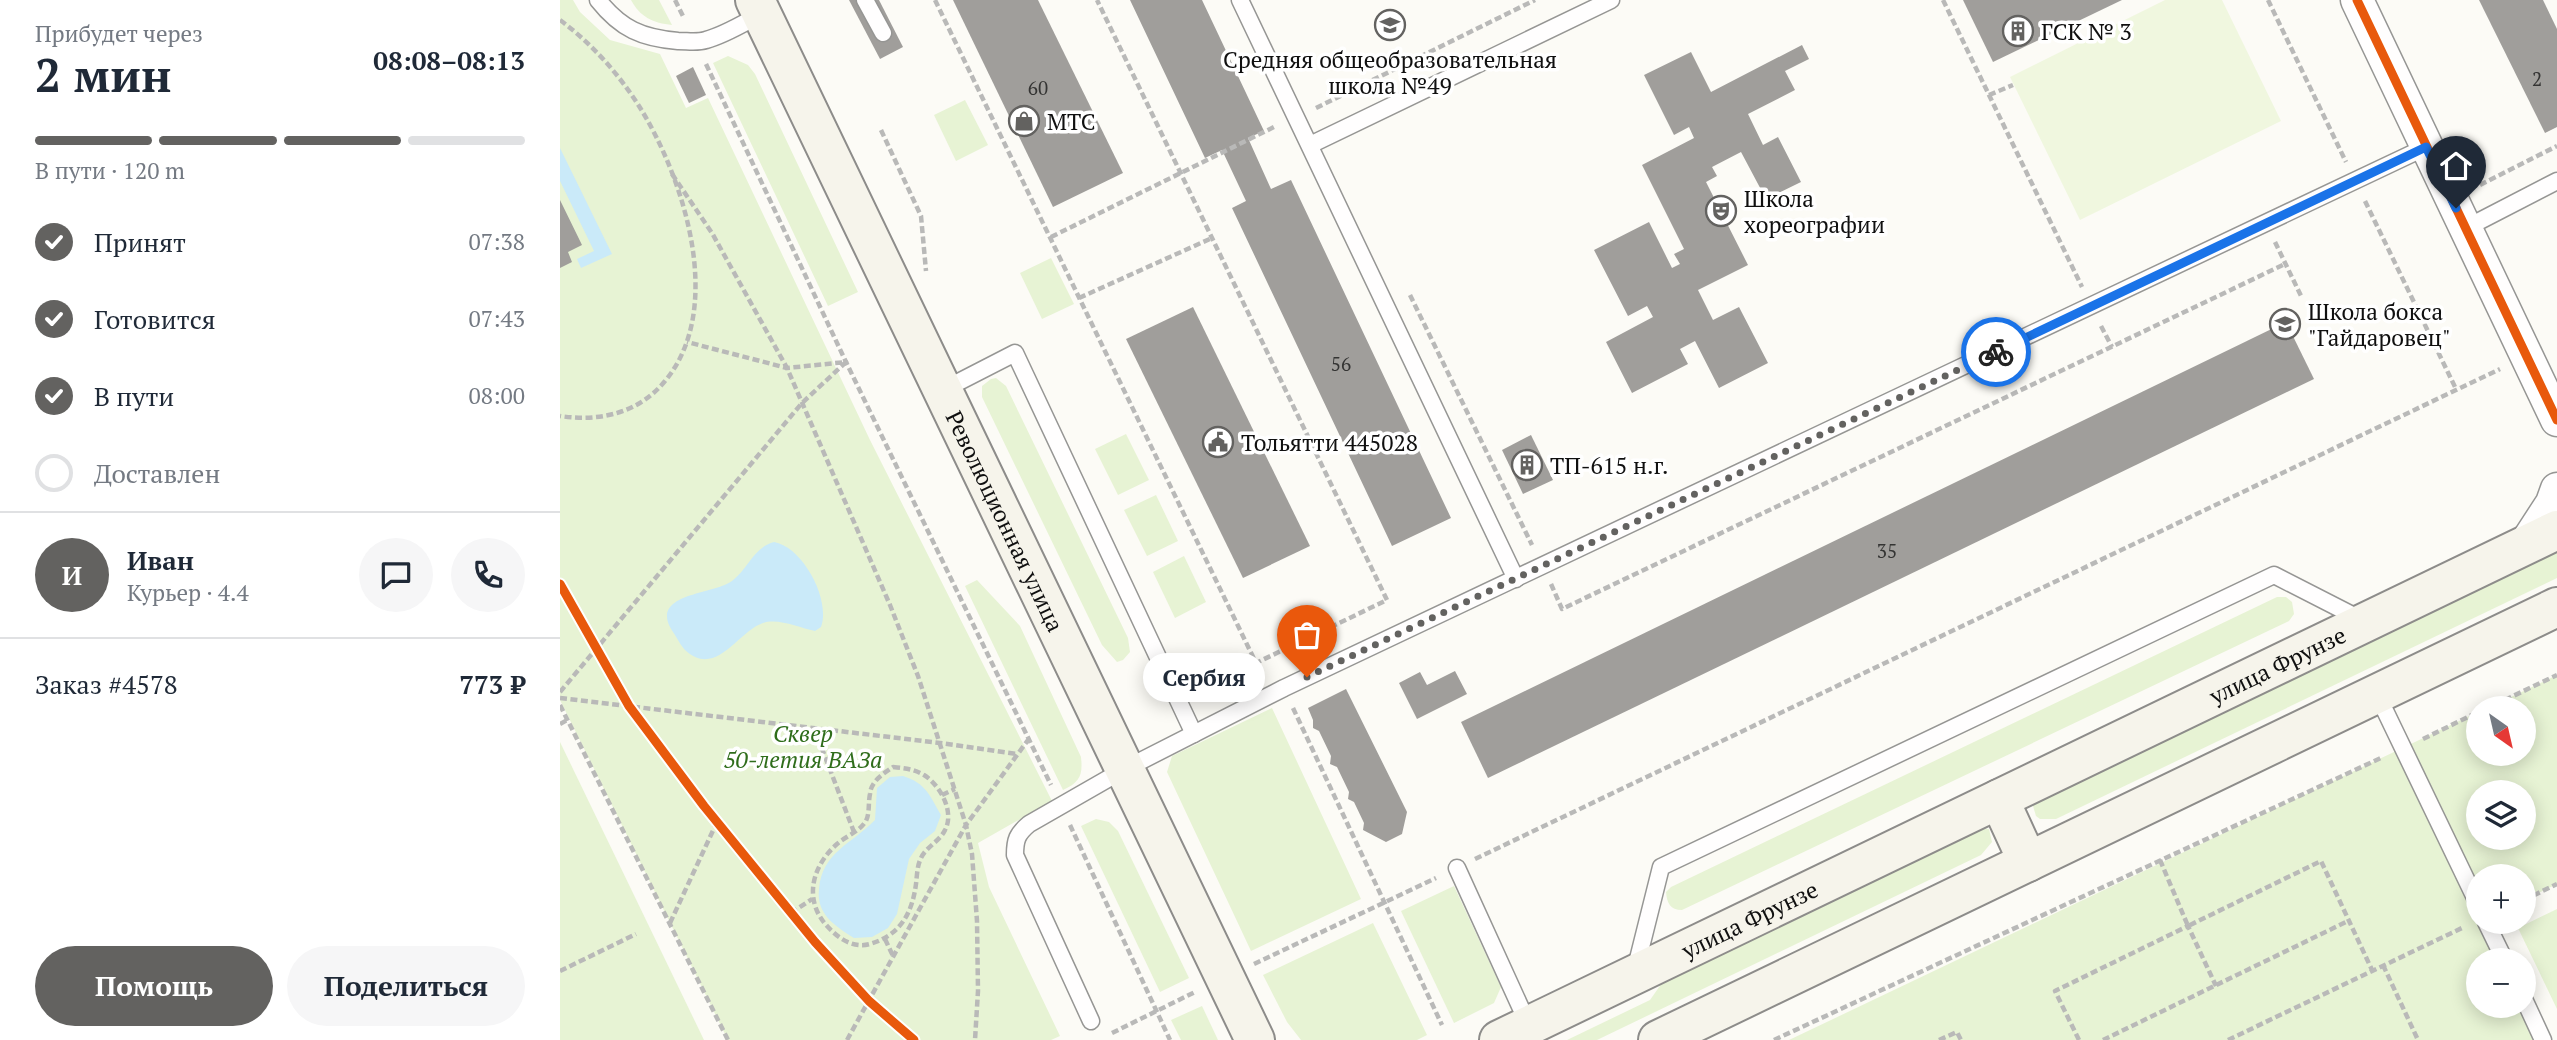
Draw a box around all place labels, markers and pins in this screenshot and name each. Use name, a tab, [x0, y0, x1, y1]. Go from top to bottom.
school or university icon: Средняя общеобразовательная школа №49	[1373, 8, 1407, 42]
building icon: ГСК № 3	[2001, 14, 2035, 48]
place label: ГСК № 3	[2041, 16, 2132, 47]
place label: Средняя общеобразовательная школа №49	[1223, 44, 1557, 101]
shop icon: МТС	[1007, 104, 1041, 138]
place label: МТС	[1047, 106, 1095, 137]
pin	[2426, 136, 2486, 208]
place label: Школа хореографии	[1744, 183, 1885, 240]
theatre icon: Школа хореографии	[1704, 194, 1738, 228]
place label: Школа бокса "Гайдаровец"	[2308, 296, 2451, 353]
school or university icon: Школа бокса "Гайдаровец"	[2268, 307, 2302, 341]
public building icon: Тольятти 445028	[1201, 425, 1235, 459]
place label: Тольятти 445028	[1241, 427, 1418, 458]
building icon: ТП-615 н.г.	[1510, 448, 1544, 482]
place label: ТП-615 н.г.	[1550, 450, 1668, 481]
pin	[1277, 605, 1337, 677]
callout: Сербия	[1142, 652, 1265, 702]

